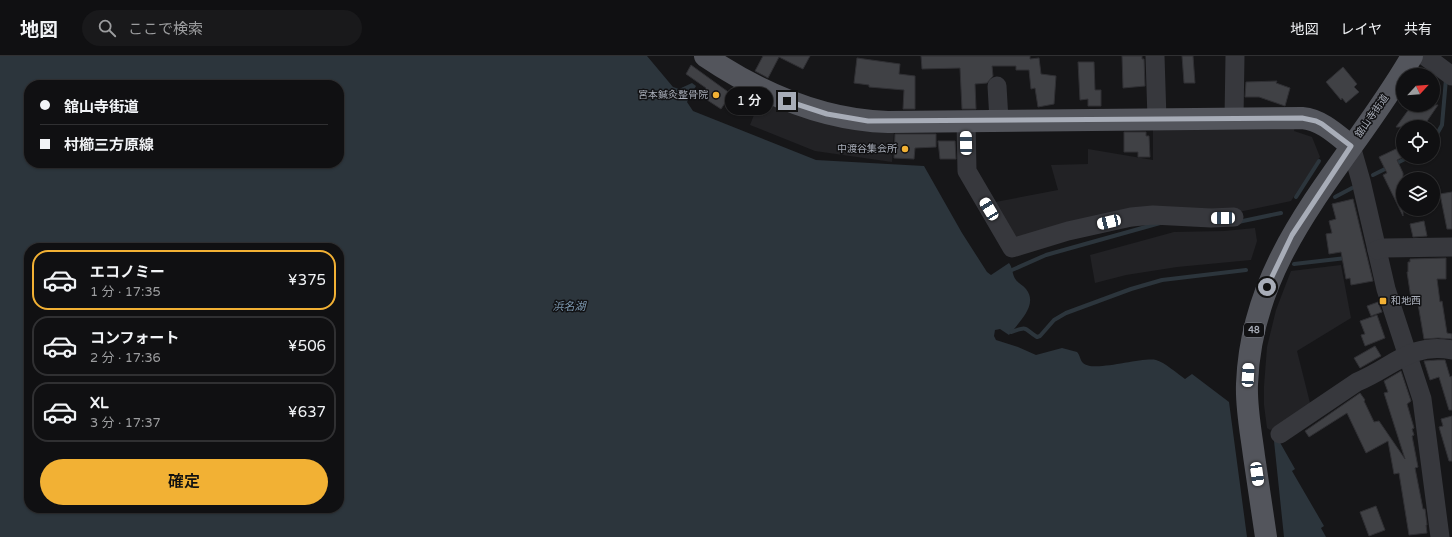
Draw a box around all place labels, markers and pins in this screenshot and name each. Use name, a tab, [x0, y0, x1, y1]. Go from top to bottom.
place label: 宮本鍼灸整骨院	[638, 89, 708, 101]
marker: 宮本鍼灸整骨院	[711, 90, 721, 100]
place label: 中渡谷集会所	[837, 143, 897, 155]
marker: 中渡谷集会所	[900, 144, 910, 154]
place label: 和地西	[1391, 295, 1421, 307]
marker: 和地西	[1378, 296, 1388, 306]

